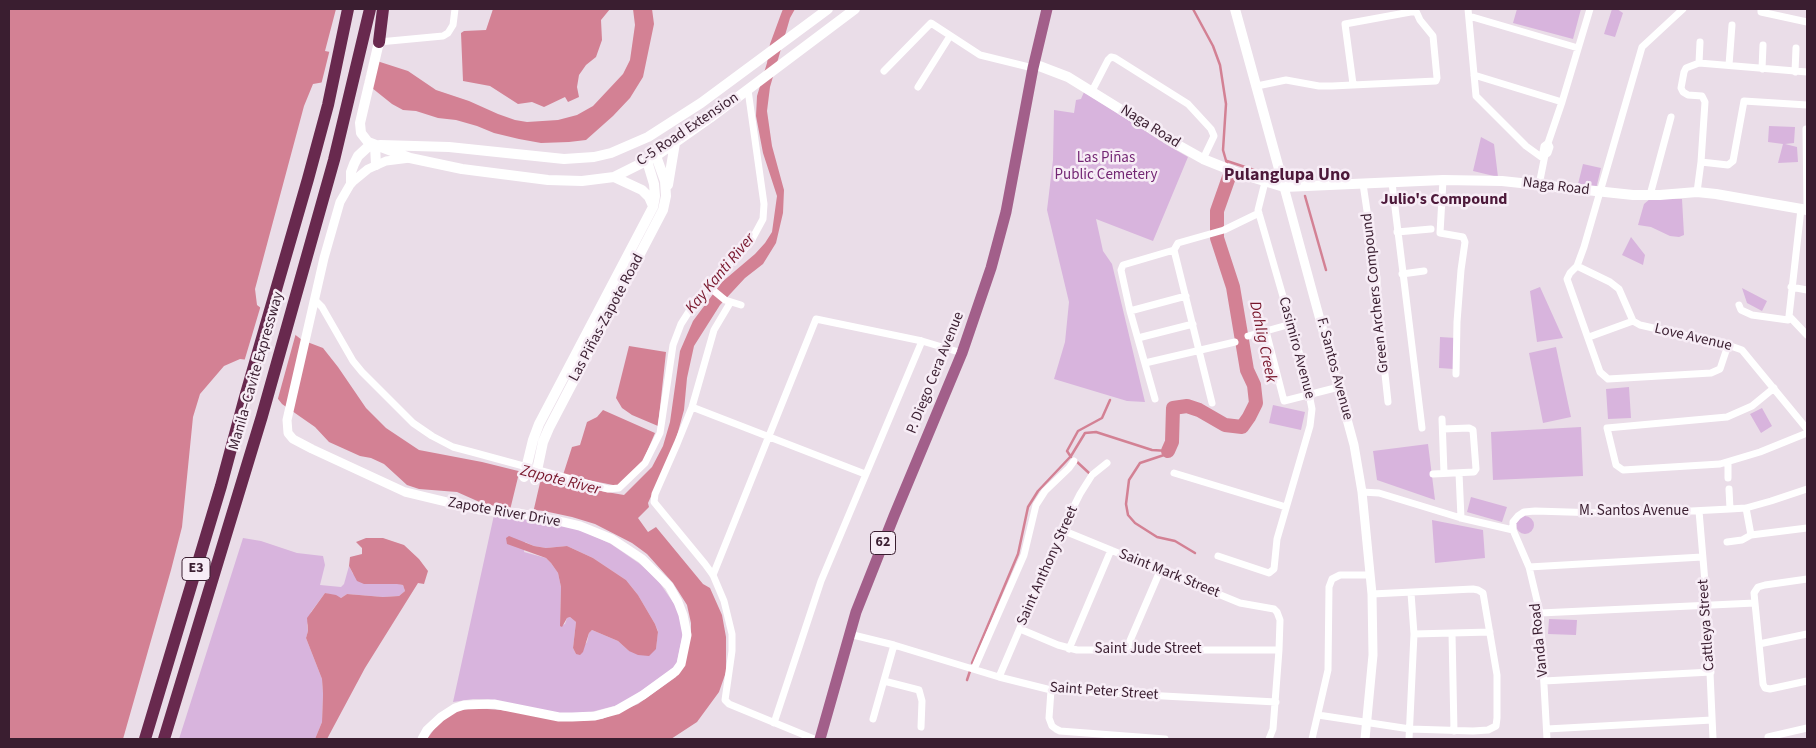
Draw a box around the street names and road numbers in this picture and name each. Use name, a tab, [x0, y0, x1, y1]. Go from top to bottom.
street label: C-5 Road Extension	[634, 89, 742, 171]
street label: Naga Road	[1117, 102, 1183, 152]
street label: Naga Road	[1521, 174, 1591, 200]
street label: Green Archers Compound	[1359, 212, 1393, 374]
street label: Las Piñas-Zapote Road	[566, 251, 648, 385]
street label: Manila–Cavite Expressway	[226, 290, 288, 452]
street label: Casimiro Avenue	[1274, 295, 1318, 401]
street label: P. Diego Cera Avenue	[903, 309, 969, 437]
street label: F. Santos Avenue	[1312, 316, 1356, 422]
street label: Love Avenue	[1653, 320, 1733, 356]
street label: Zapote River Drive	[446, 494, 562, 532]
street label: Saint Anthony Street	[1014, 503, 1082, 629]
street label: M. Santos Avenue	[1579, 503, 1689, 521]
road number: 62	[870, 532, 896, 554]
street label: Saint Mark Street	[1116, 546, 1222, 602]
road number: E3	[182, 558, 210, 580]
street label: Cattleya Street	[1695, 579, 1719, 671]
street label: Vanda Road	[1527, 602, 1553, 678]
street label: Saint Jude Street	[1094, 641, 1202, 659]
street label: Saint Peter Street	[1049, 679, 1159, 705]

